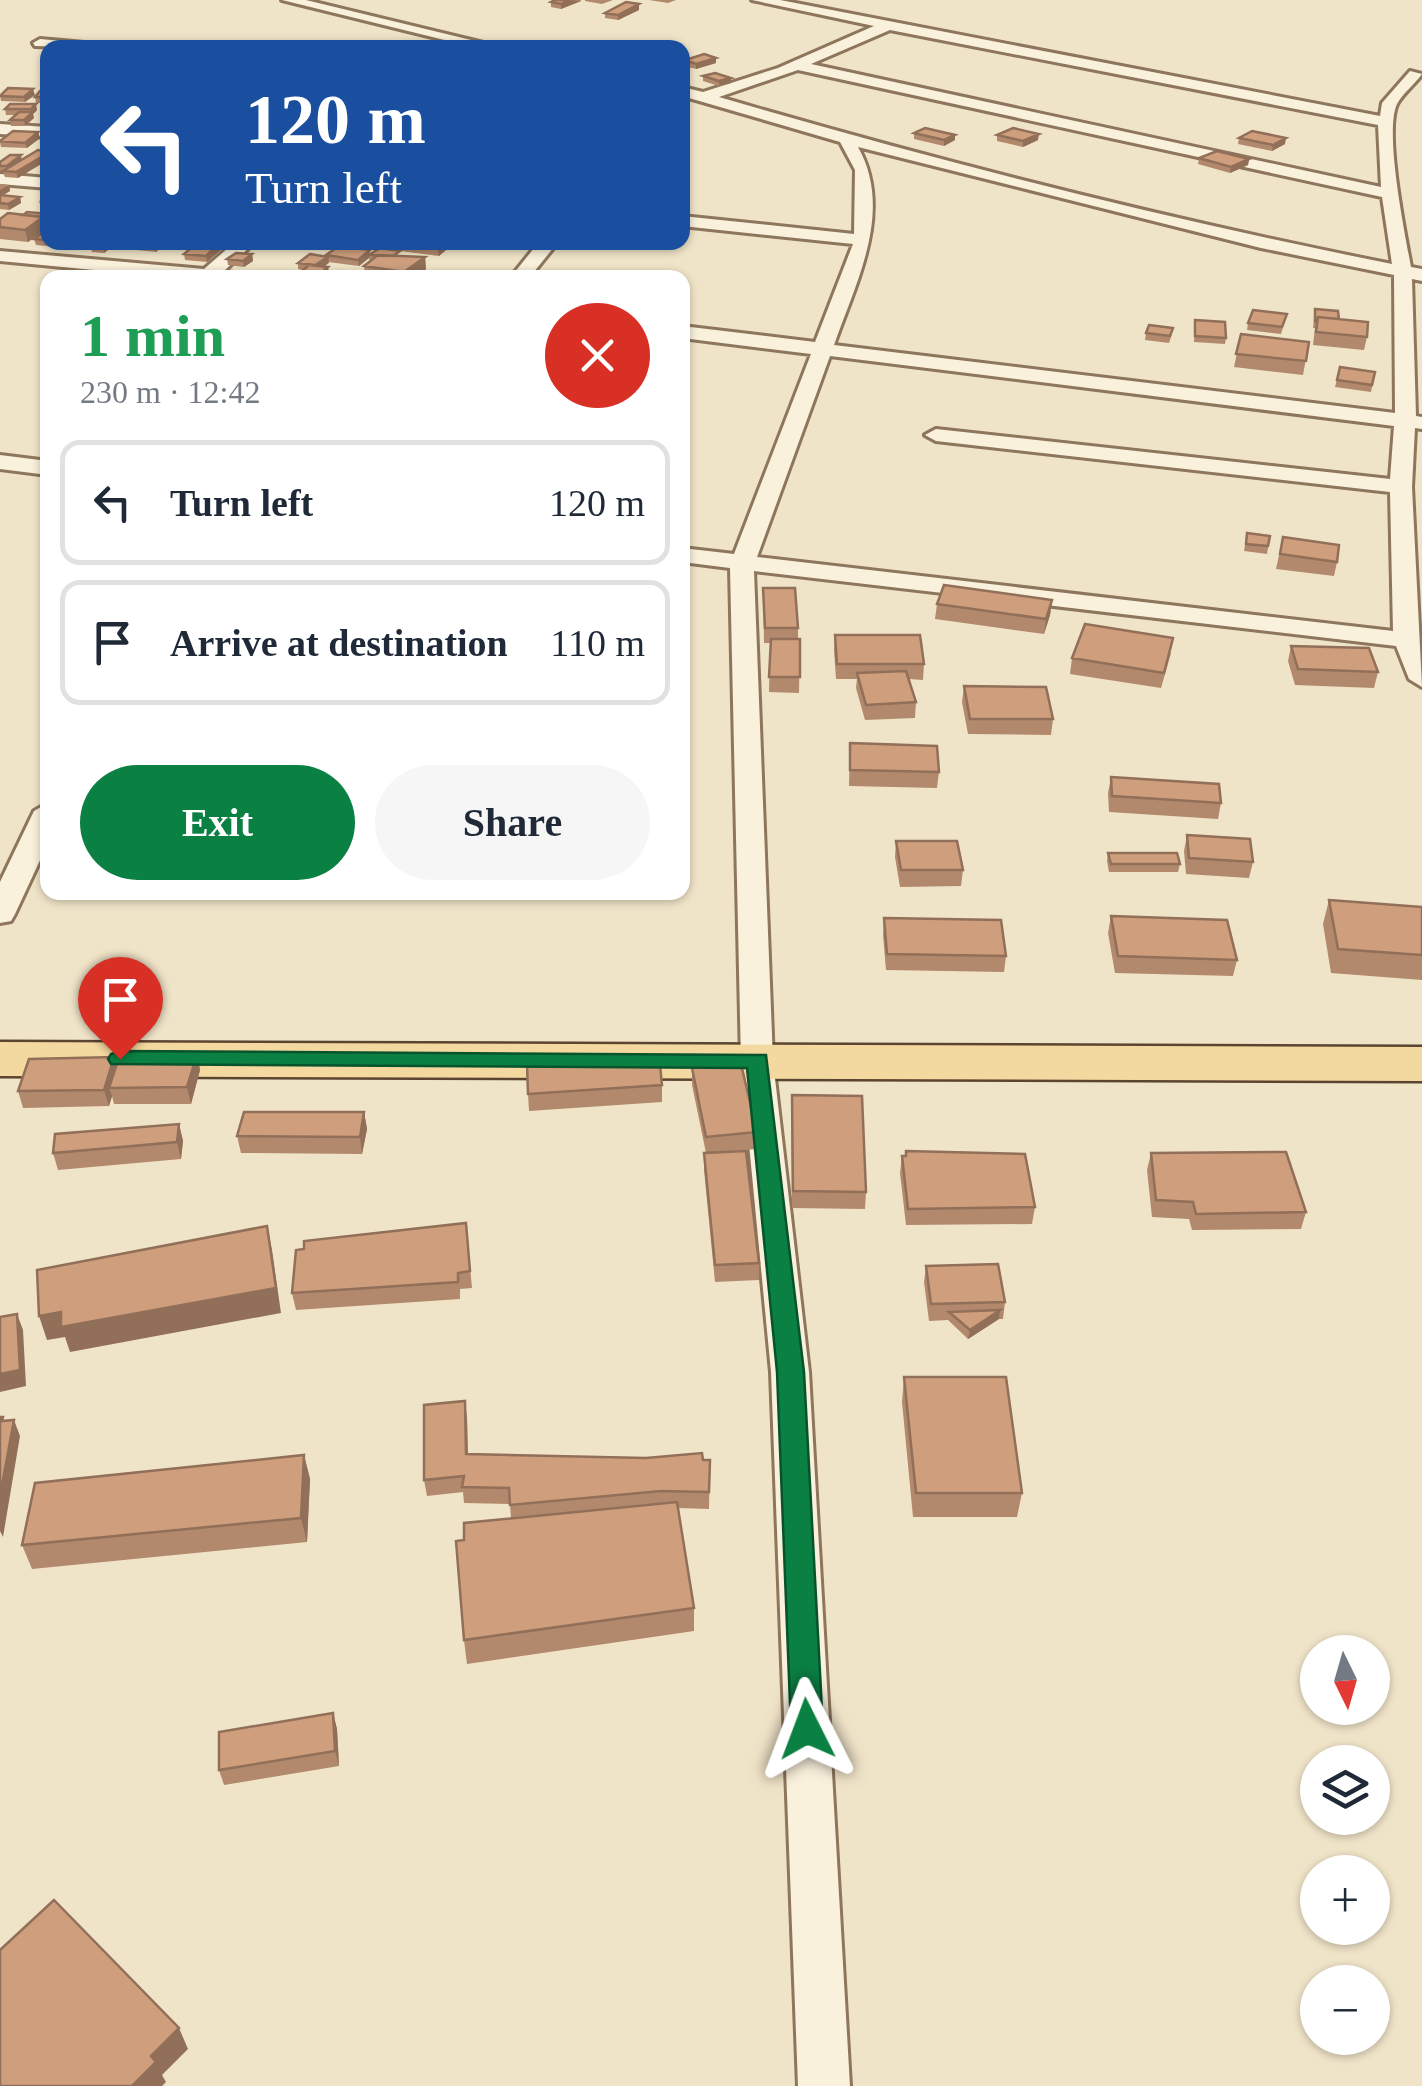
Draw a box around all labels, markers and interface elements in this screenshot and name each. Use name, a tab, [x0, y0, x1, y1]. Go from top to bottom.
icon: left	[80, 80, 210, 210]
text: 120 m	[245, 81, 426, 158]
text: Turn left	[245, 163, 402, 213]
text: 1 min	[80, 303, 225, 369]
button: close	[545, 303, 650, 408]
text: 230 m · 12:42	[80, 374, 260, 410]
icon: left	[85, 475, 140, 530]
text: Turn left	[170, 482, 313, 524]
text: 120 m	[549, 482, 645, 524]
icon: arrive	[85, 615, 140, 670]
text: Arrive at destination	[170, 622, 508, 664]
text: 110 m	[550, 622, 645, 664]
button: Exit	[80, 765, 355, 880]
button: Share	[375, 765, 650, 880]
pin	[78, 957, 163, 1060]
icon: arrive	[93, 972, 148, 1027]
north arrow	[1300, 1635, 1390, 1725]
map controls	[1300, 1635, 1390, 2055]
position arrow	[755, 1677, 859, 1781]
button: layers	[1300, 1745, 1390, 1835]
button: +	[1300, 1855, 1390, 1945]
button: −	[1300, 1965, 1390, 2055]

